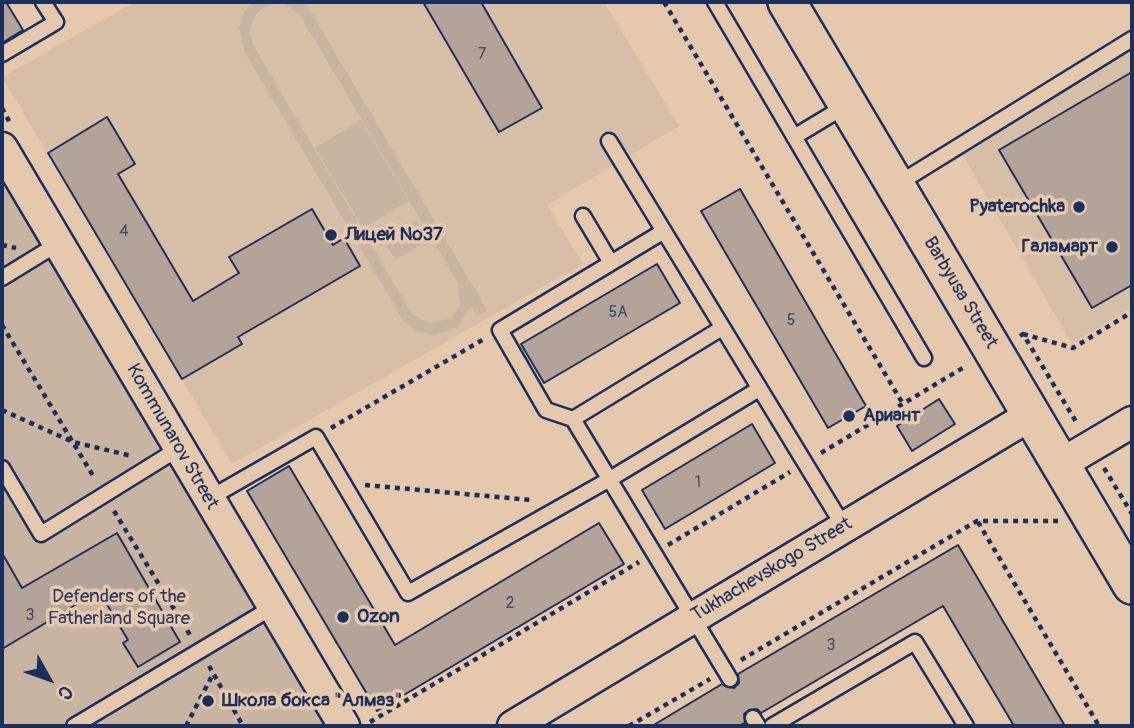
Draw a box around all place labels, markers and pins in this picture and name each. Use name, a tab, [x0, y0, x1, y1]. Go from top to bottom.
place label: Pyaterochka	[969, 196, 1065, 218]
marker: Pyaterochka	[1071, 199, 1087, 215]
place label: Лицей №37	[345, 224, 443, 246]
marker: Лицей №37	[323, 227, 339, 243]
place label: Галамарт	[1021, 236, 1098, 258]
marker: Галамарт	[1104, 239, 1120, 255]
place label: Ариант	[863, 405, 921, 427]
marker: Ариант	[841, 408, 857, 424]
place label: Ozon	[357, 606, 400, 628]
marker: Ozon	[335, 609, 351, 625]
place label: Школа бокса "Алмаз"	[222, 690, 402, 712]
marker: Школа бокса "Алмаз"	[200, 693, 216, 709]

